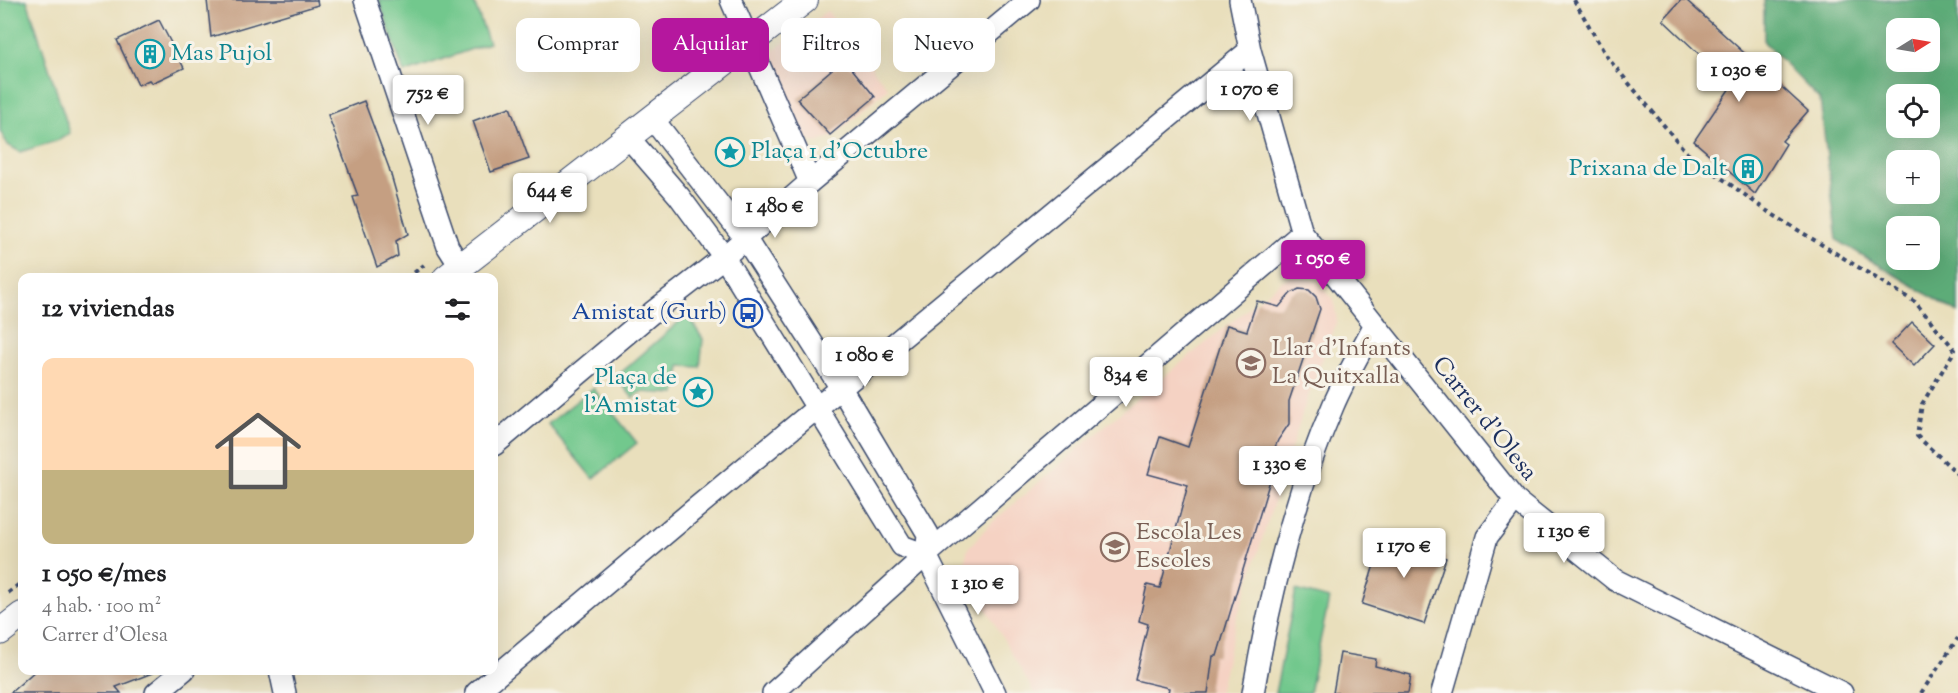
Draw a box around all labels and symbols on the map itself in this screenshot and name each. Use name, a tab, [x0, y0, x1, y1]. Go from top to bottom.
north arrow	[1886, 18, 1940, 72]
place label: Mas Pujol	[171, 37, 272, 71]
building icon: Mas Pujol	[134, 38, 166, 70]
pin: 1 030 €	[1684, 52, 1794, 103]
pin: 1 070 €	[1195, 71, 1305, 122]
pin: 752 €	[386, 75, 470, 126]
place label: Plaça 1 d'Octubre	[751, 135, 928, 169]
place icon: Plaça 1 d'Octubre	[714, 136, 746, 168]
place label: Prixana de Dalt	[1569, 152, 1727, 186]
building icon: Prixana de Dalt	[1732, 153, 1764, 185]
pin: 644 €	[508, 173, 592, 224]
pin: 1 480 €	[720, 188, 830, 239]
pin: 1 050 €	[1268, 240, 1378, 291]
place label: Amistat (Gurb)	[572, 296, 727, 330]
bus stop icon: Amistat (Gurb)	[732, 297, 764, 329]
place label: Llar d'Infants La Quitxalla	[1272, 332, 1411, 394]
pin: 1 080 €	[810, 337, 920, 388]
school or university icon: Llar d'Infants La Quitxalla	[1235, 347, 1267, 379]
street label: Carrer d'Olesa	[1423, 350, 1545, 488]
pin: 834 €	[1084, 357, 1168, 408]
place label: Plaça de l'Amistat	[584, 361, 677, 423]
place icon: Plaça de l'Amistat	[682, 376, 714, 408]
pin: 1 330 €	[1225, 446, 1335, 497]
pin: 1 130 €	[1509, 513, 1619, 564]
place label: Escola Les Escoles	[1136, 516, 1242, 578]
pin: 1 170 €	[1349, 528, 1459, 579]
school or university icon: Escola Les Escoles	[1099, 531, 1131, 563]
pin: 1 310 €	[923, 565, 1033, 616]

